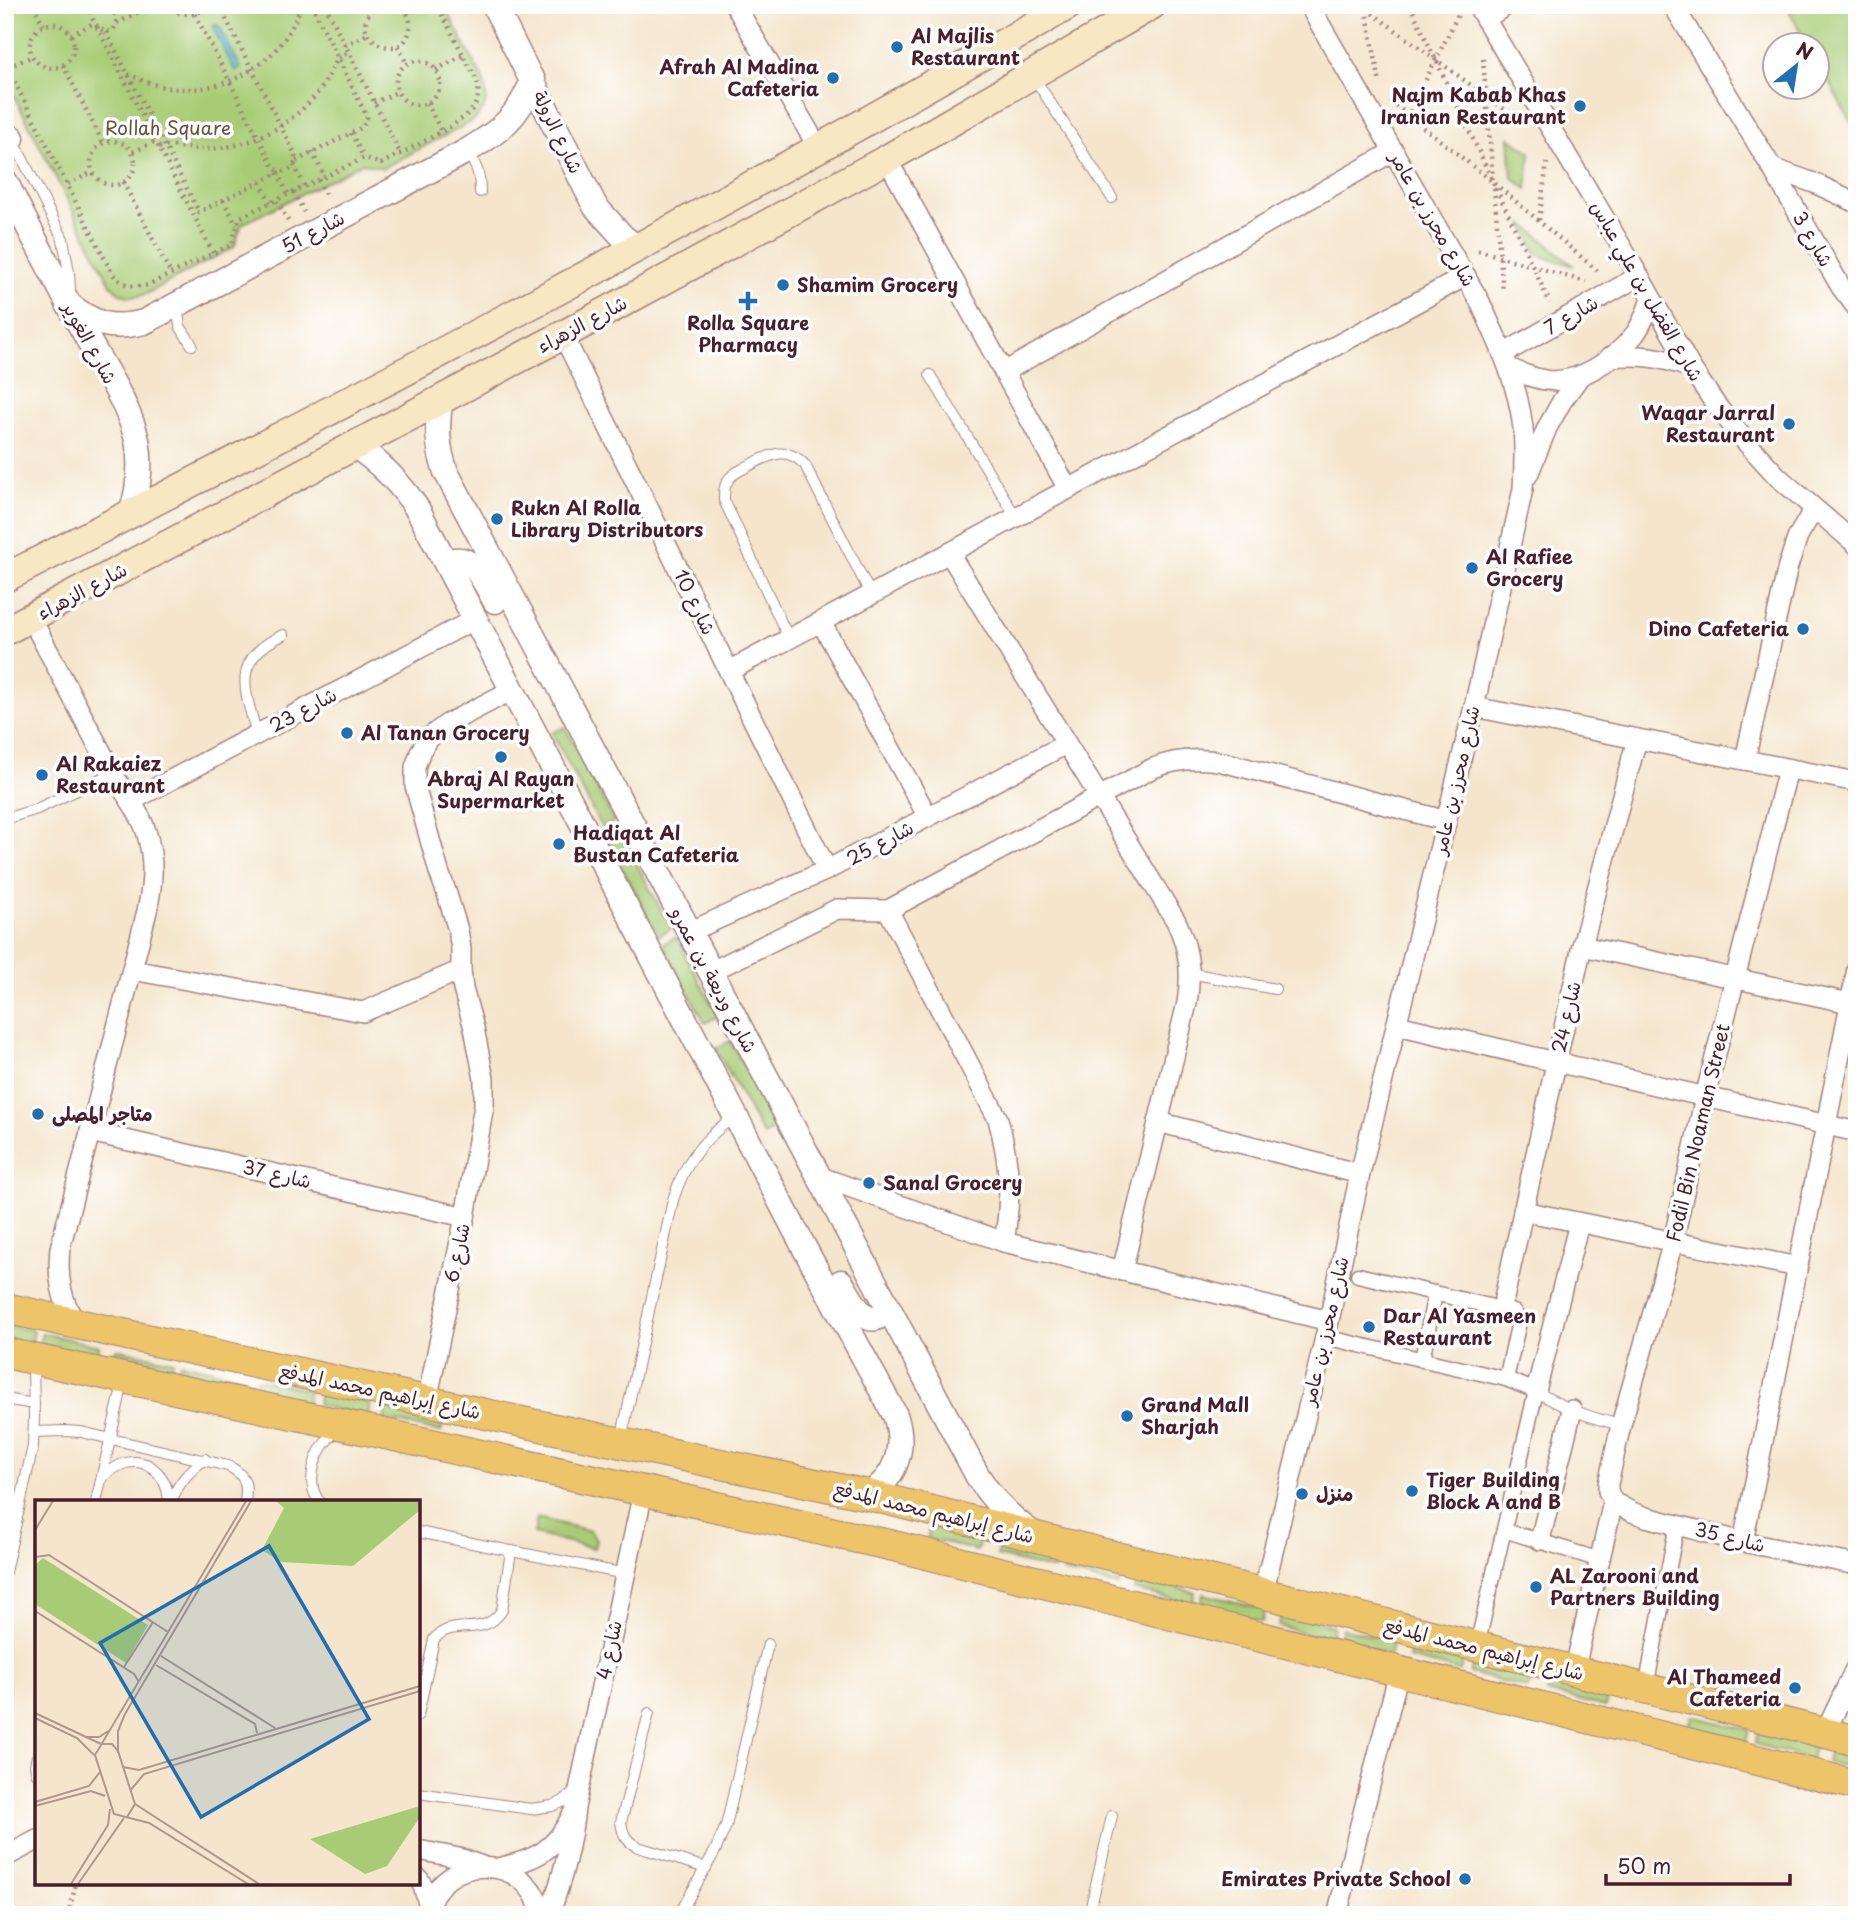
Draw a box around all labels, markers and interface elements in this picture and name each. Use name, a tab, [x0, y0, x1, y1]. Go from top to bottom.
place label: Al Majlis Restaurant	[910, 21, 1020, 71]
north arrow	[1760, 32, 1830, 102]
text: N	[1791, 35, 1819, 66]
marker: Al Majlis Restaurant	[889, 39, 905, 55]
place label: Afrah Al Madina Cafeteria	[660, 52, 819, 102]
marker: Afrah Al Madina Cafeteria	[825, 70, 841, 86]
place label: Najm Kabab Khas Iranian Restaurant	[1381, 80, 1566, 130]
street label: شارع الرولة	[526, 85, 591, 178]
marker: Najm Kabab Khas Iranian Restaurant	[1572, 98, 1588, 114]
park label: Rollah Square	[105, 113, 231, 141]
street label: شارع محرز بن عامر	[1382, 144, 1484, 292]
street label: شارع الفضل بن علي عباس	[1581, 195, 1711, 388]
street label: شارع 51	[276, 203, 349, 260]
street label: شارع 3	[1786, 206, 1841, 272]
place label: Shamim Grocery	[797, 270, 958, 298]
marker: Shamim Grocery	[775, 277, 791, 293]
street label: شارع 7	[1538, 287, 1603, 342]
street label: شارع الزهراء	[531, 288, 632, 360]
marker: Rolla Square Pharmacy	[740, 293, 756, 309]
street label: شارع الغوير	[55, 295, 125, 389]
place label: Rolla Square Pharmacy	[687, 308, 809, 358]
place label: Waqar Jarral Restaurant	[1641, 398, 1775, 448]
marker: Waqar Jarral Restaurant	[1781, 416, 1797, 432]
place label: Rukn Al Rolla Library Distributors	[511, 493, 703, 543]
marker: Rukn Al Rolla Library Distributors	[489, 511, 505, 527]
place label: Al Rafiee Grocery	[1486, 542, 1573, 592]
street label: شارع الزهراء	[31, 555, 132, 627]
marker: Al Rafiee Grocery	[1464, 560, 1480, 576]
street label: شارع 10	[667, 564, 724, 639]
place label: Dino Cafeteria	[1648, 614, 1789, 642]
marker: Dino Cafeteria	[1795, 621, 1811, 637]
street label: شارع 23	[264, 680, 342, 740]
street label: شارع محرز بن عامر	[1424, 703, 1487, 859]
place label: Al Tanan Grocery	[360, 718, 530, 746]
marker: Al Tanan Grocery	[339, 725, 355, 741]
place label: Al Rakaiez Restaurant	[56, 749, 165, 799]
marker: Abraj Al Rayan Supermarket	[493, 749, 509, 765]
place label: Abraj Al Rayan Supermarket	[427, 764, 575, 814]
marker: Al Rakaiez Restaurant	[34, 767, 50, 783]
street label: شارع 25	[841, 813, 919, 872]
place label: Hadiqat Al Bustan Cafeteria	[573, 818, 739, 868]
marker: Hadiqat Al Bustan Cafeteria	[551, 836, 567, 852]
street label: شارع وديعة بن عمرو	[663, 900, 765, 1058]
street label: شارع 24	[1543, 978, 1588, 1056]
street label: Fodil Bin Noaman Street	[1658, 1021, 1736, 1245]
place label: متاجر المصلى	[52, 1099, 152, 1127]
marker: متاجر المصلى	[30, 1106, 46, 1122]
street label: شارع 37	[240, 1152, 314, 1195]
place label: Sanal Grocery	[883, 1168, 1022, 1196]
marker: Sanal Grocery	[861, 1175, 877, 1191]
street label: شارع 6	[436, 1220, 477, 1286]
street label: شارع محرز بن عامر	[1293, 1254, 1356, 1410]
place label: Dar Al Yasmeen Restaurant	[1383, 1301, 1536, 1351]
marker: Dar Al Yasmeen Restaurant	[1361, 1319, 1377, 1335]
street label: شارع إبراهيم محمد المدفع	[276, 1355, 484, 1427]
place label: Grand Mall Sharjah	[1141, 1390, 1249, 1440]
marker: Grand Mall Sharjah	[1119, 1408, 1135, 1424]
place label: Tiger Building Block A and B	[1426, 1465, 1561, 1515]
street label: شارع إبراهيم محمد المدفع	[831, 1473, 1037, 1551]
place label: منزل	[1316, 1479, 1353, 1507]
marker: Tiger Building Block A and B	[1404, 1483, 1420, 1499]
marker: منزل	[1294, 1486, 1310, 1502]
inset map	[35, 1500, 420, 1885]
street label: شارع 35	[1692, 1514, 1768, 1559]
place label: AL Zarooni and Partners Building	[1550, 1561, 1720, 1611]
marker: AL Zarooni and Partners Building	[1528, 1579, 1544, 1595]
street label: شارع إبراهيم محمد المدفع	[1381, 1610, 1587, 1688]
street label: شارع 4	[588, 1618, 629, 1682]
place label: Al Thameed Cafeteria	[1666, 1662, 1781, 1712]
marker: Al Thameed Cafeteria	[1787, 1680, 1803, 1696]
scale bar	[1606, 1843, 1790, 1887]
text: 50 m	[1617, 1849, 1671, 1881]
place label: Emirates Private School	[1221, 1864, 1451, 1892]
marker: Emirates Private School	[1457, 1871, 1473, 1887]

